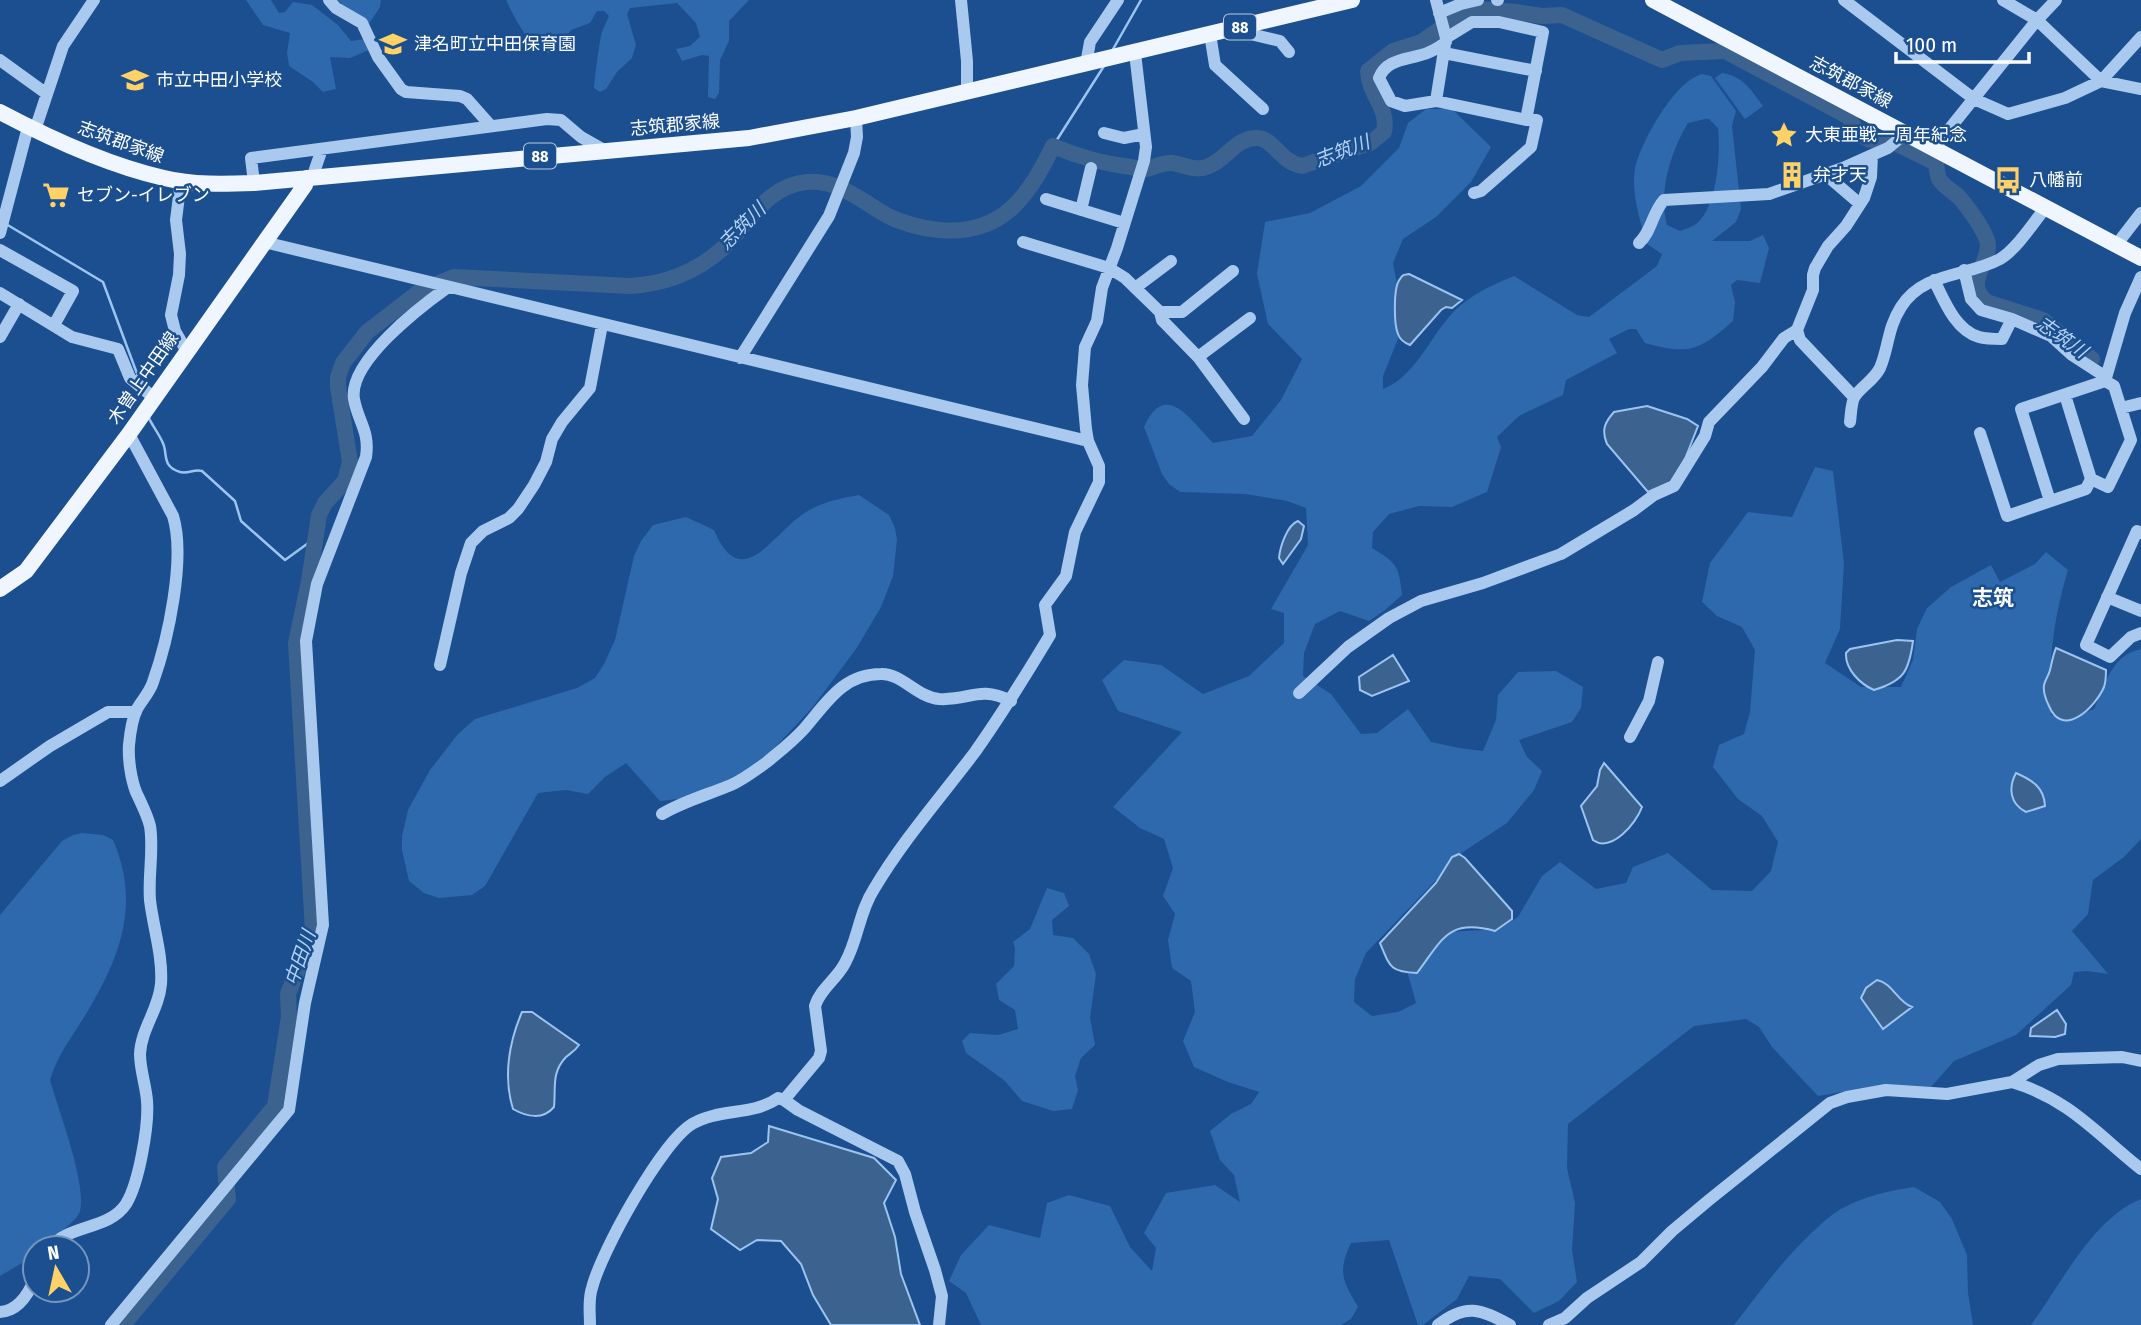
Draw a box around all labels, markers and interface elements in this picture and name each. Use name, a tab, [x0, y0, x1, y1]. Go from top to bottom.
road number: 88	[1224, 15, 1256, 40]
scale bar	[1896, 21, 2029, 65]
school or university icon: 津名町立中田保育園	[378, 29, 408, 59]
text: 100 m	[1906, 32, 1957, 58]
place label: 津名町立中田保育園	[414, 33, 576, 55]
street label: 志筑郡家線	[1806, 51, 1896, 113]
school or university icon: 市立中田小学校	[120, 65, 150, 95]
place label: 市立中田小学校	[156, 69, 282, 91]
street label: 志筑郡家線	[629, 110, 721, 140]
street label: 志筑郡家線	[75, 116, 167, 168]
place icon: 大東亜戦一周年紀念	[1769, 120, 1799, 150]
place label: 大東亜戦一周年紀念	[1805, 124, 1967, 146]
water label: 志筑川	[1311, 129, 1375, 172]
road number: 88	[524, 144, 556, 168]
building icon: 弁才天	[1777, 160, 1807, 190]
place label: 弁才天	[1813, 164, 1867, 186]
bus stop icon: 八幡前	[1993, 165, 2023, 195]
place label: 八幡前	[2029, 169, 2083, 191]
supermarket icon: セブン-イレブン	[41, 180, 71, 210]
place label: セブン-イレブン	[77, 184, 210, 206]
water label: 志筑川	[714, 196, 772, 254]
water label: 志筑川	[2032, 311, 2094, 364]
street label: 木曽上中田線	[103, 327, 183, 429]
district label: 志筑	[1972, 585, 2014, 611]
water label: 中田川	[280, 925, 321, 989]
north arrow	[21, 1234, 91, 1304]
text: N	[46, 1240, 61, 1265]

